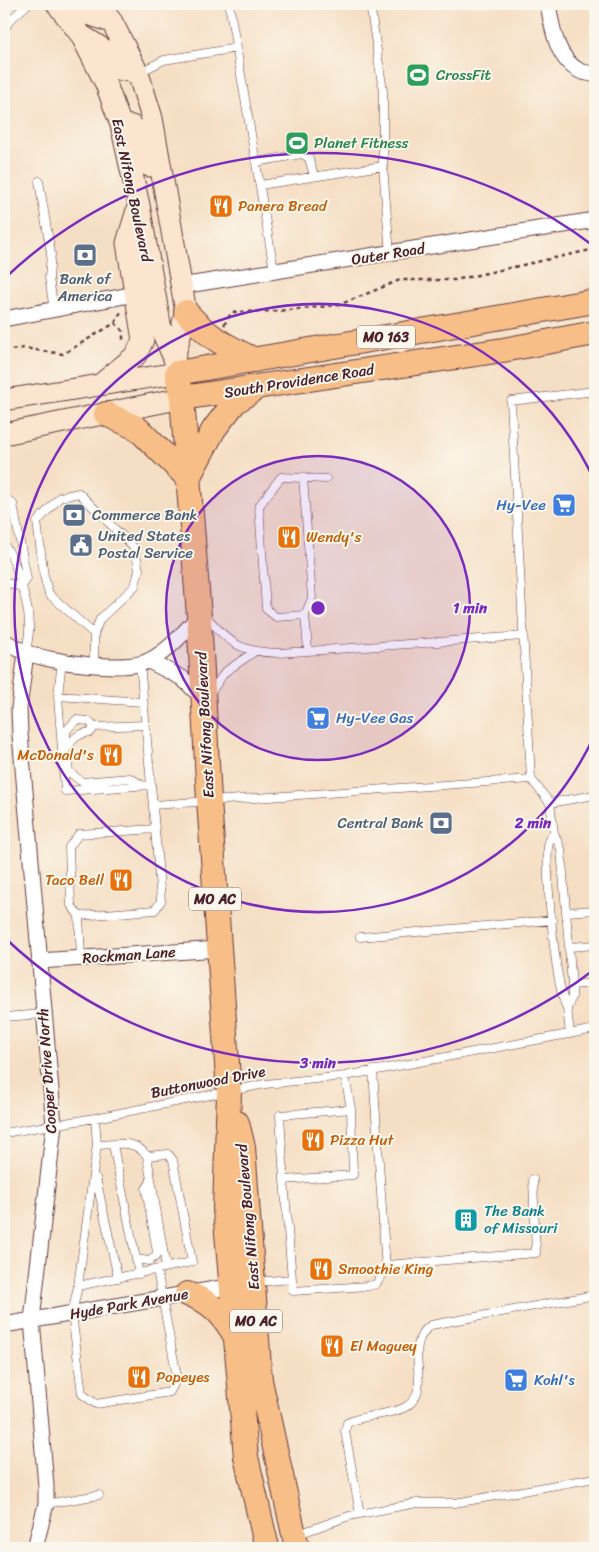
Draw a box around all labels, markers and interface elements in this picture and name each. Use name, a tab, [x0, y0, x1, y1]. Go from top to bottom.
sports icon: CrossFit	[405, 62, 431, 88]
place label: CrossFit	[436, 62, 491, 88]
street label: East Nifong Boulevard	[104, 116, 160, 265]
sports icon: Planet Fitness	[284, 130, 310, 156]
place label: Planet Fitness	[314, 130, 408, 156]
restaurant icon: Panera Bread	[208, 193, 234, 219]
place label: Panera Bread	[238, 193, 328, 219]
street label: Outer Road	[349, 235, 428, 273]
bank icon: Bank of America	[72, 242, 98, 268]
place label: Bank of America	[57, 266, 113, 309]
road number: MO 163	[357, 326, 415, 348]
street label: South Providence Road	[222, 356, 377, 406]
place label: Hy-Vee	[496, 492, 546, 518]
supermarket icon: Hy-Vee	[551, 492, 577, 518]
bank icon: Commerce Bank	[61, 502, 87, 528]
place label: Commerce Bank	[92, 502, 198, 528]
place label: United States Postal Service	[98, 523, 193, 566]
restaurant icon: Wendy's	[276, 524, 302, 550]
place label: Wendy's	[306, 524, 362, 550]
public building icon: United States Postal Service	[68, 532, 94, 558]
text: 1 min	[453, 595, 488, 621]
centre of rings	[309, 599, 327, 617]
street label: East Nifong Boulevard	[188, 650, 222, 799]
supermarket icon: Hy-Vee Gas	[305, 705, 331, 731]
place label: Hy-Vee Gas	[336, 705, 413, 731]
place label: McDonald's	[17, 742, 94, 768]
restaurant icon: McDonald's	[98, 742, 124, 768]
place label: Central Bank	[337, 810, 424, 836]
bank icon: Central Bank	[428, 810, 454, 836]
text: 2 min	[514, 810, 552, 836]
place label: Taco Bell	[45, 867, 105, 893]
restaurant icon: Taco Bell	[108, 867, 134, 893]
road number: MO AC	[189, 888, 241, 911]
street label: Rockman Lane	[81, 939, 177, 971]
street label: Cooper Drive North	[30, 1007, 64, 1135]
text: 3 min	[299, 1050, 337, 1076]
street label: Buttonwood Drive	[148, 1058, 268, 1106]
restaurant icon: Pizza Hut	[300, 1127, 326, 1153]
place label: Pizza Hut	[330, 1127, 395, 1153]
street label: East Nifong Boulevard	[229, 1142, 267, 1291]
place label: The Bank of Missouri	[484, 1198, 558, 1241]
building icon: The Bank of Missouri	[453, 1207, 479, 1233]
restaurant icon: Smoothie King	[308, 1256, 334, 1282]
place label: Smoothie King	[338, 1256, 434, 1282]
street label: Hyde Park Avenue	[68, 1281, 191, 1327]
road number: MO AC	[230, 1310, 282, 1332]
restaurant icon: El Maguey	[319, 1333, 345, 1359]
place label: El Maguey	[350, 1333, 417, 1359]
restaurant icon: Popeyes	[126, 1364, 152, 1390]
place label: Popeyes	[156, 1364, 210, 1390]
supermarket icon: Kohl's	[503, 1367, 529, 1393]
place label: Kohl's	[534, 1367, 576, 1393]

